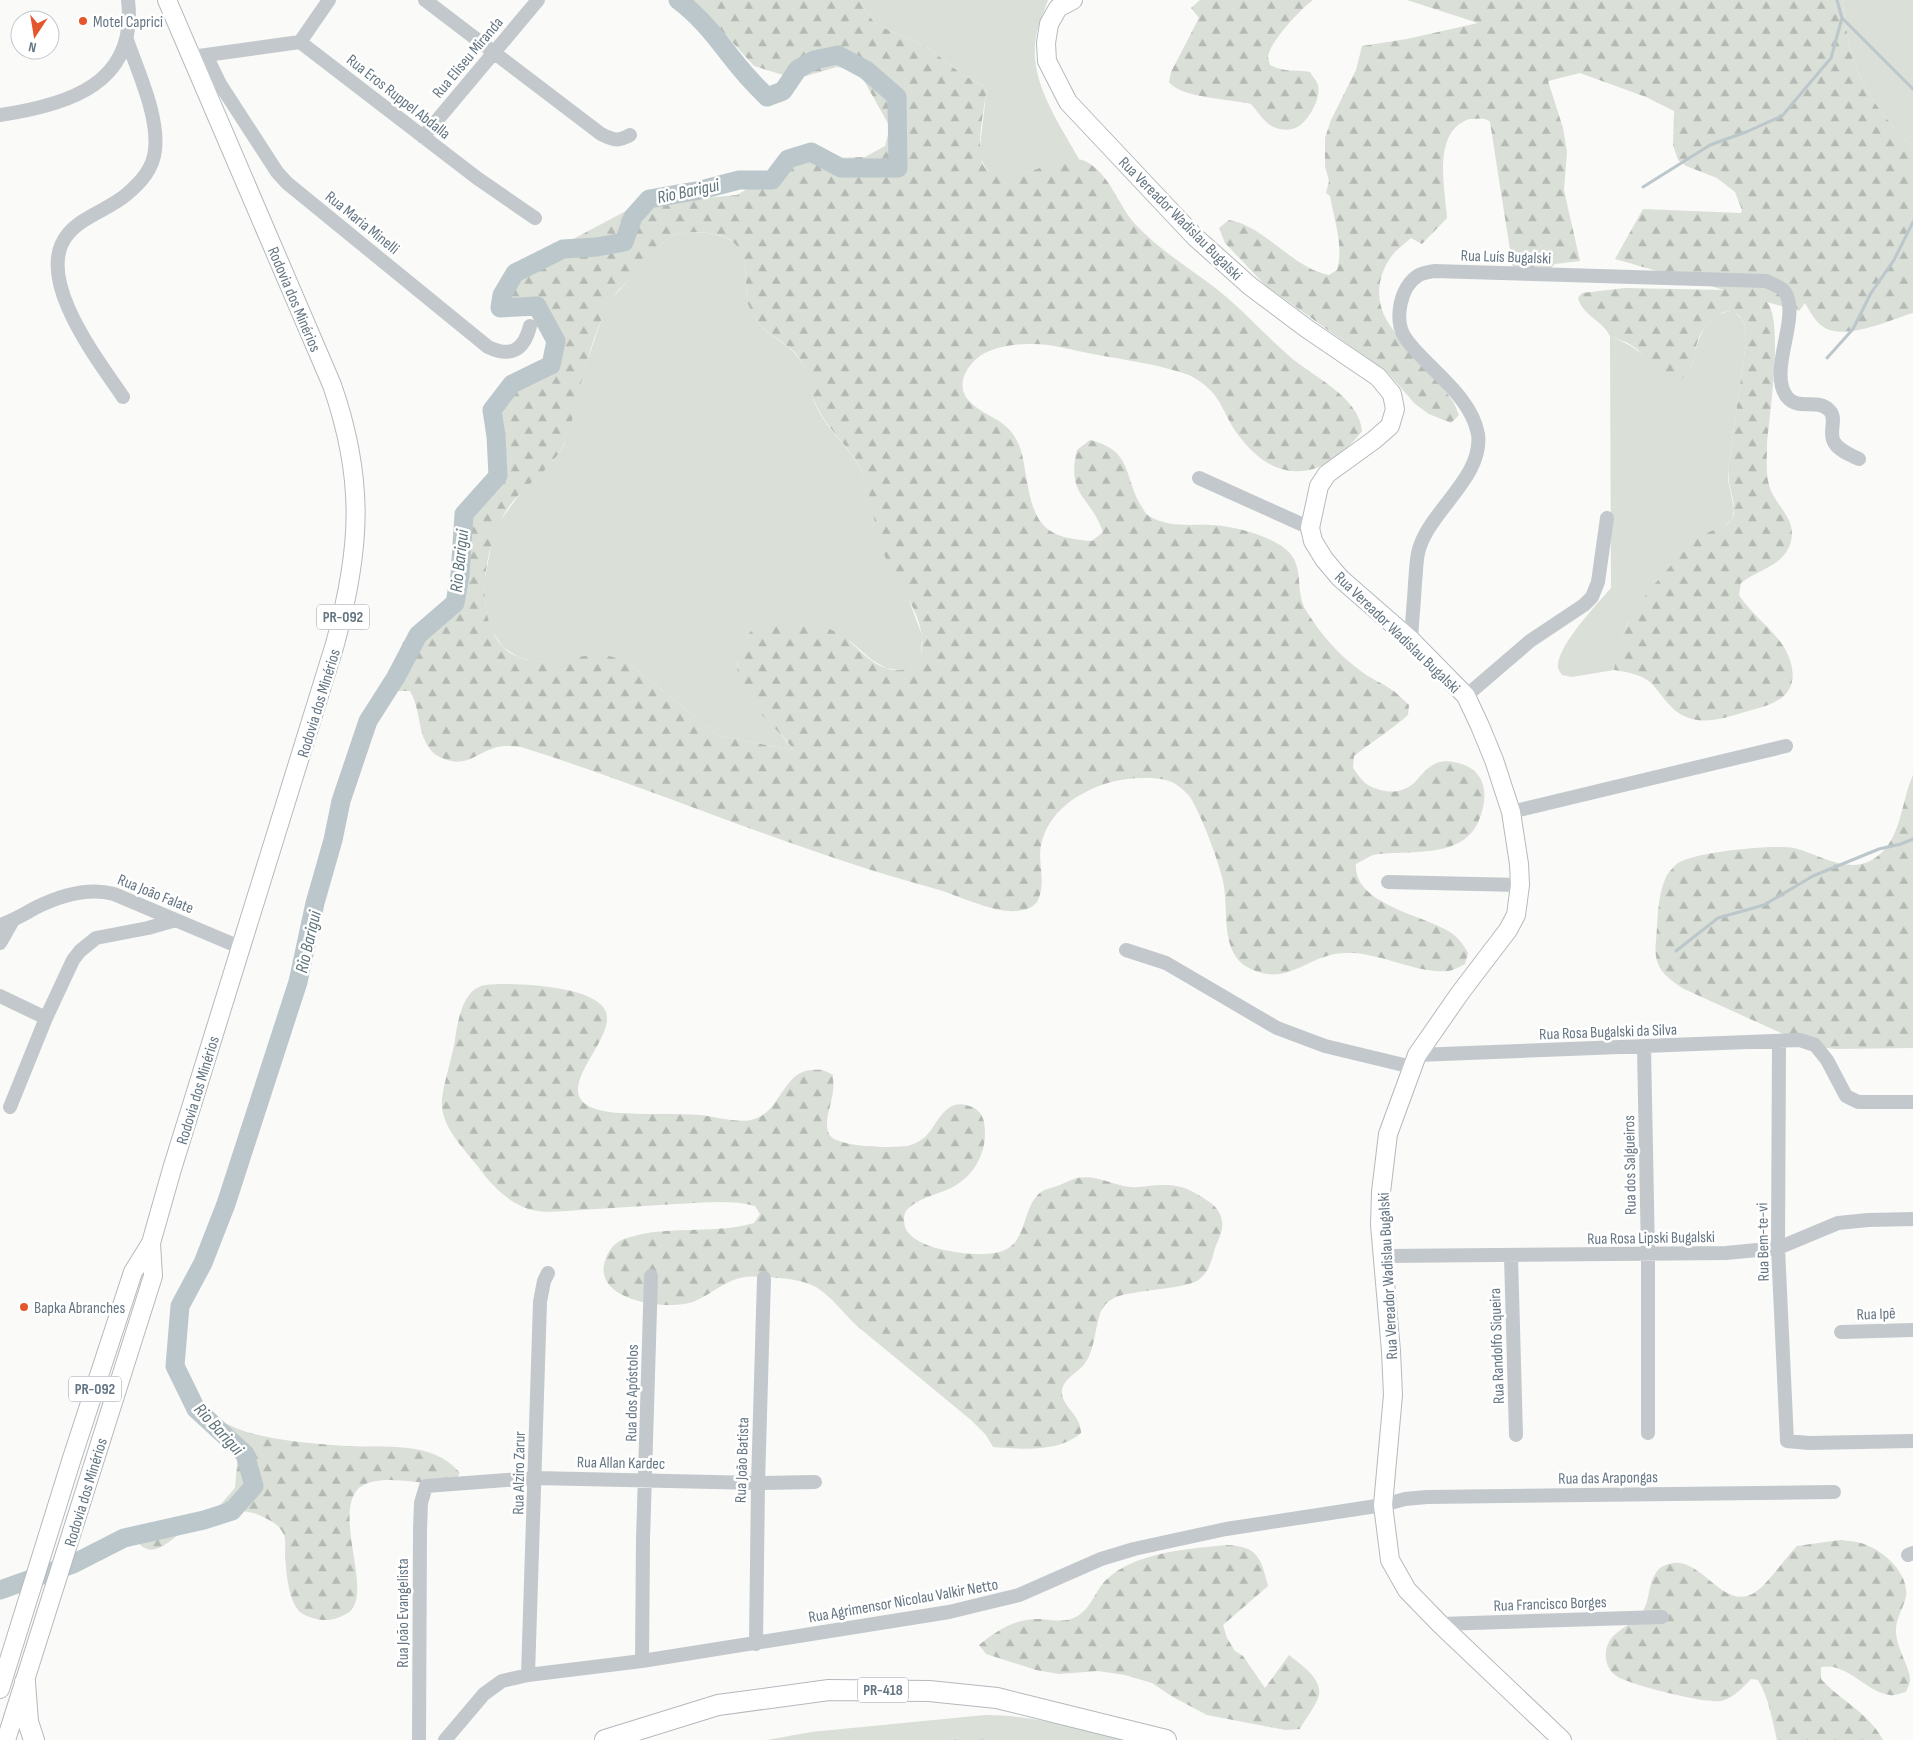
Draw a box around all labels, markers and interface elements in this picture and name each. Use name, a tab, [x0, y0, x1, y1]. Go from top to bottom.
north arrow	[10, 10, 60, 60]
place label: Motel Caprici	[93, 13, 163, 32]
street label: Rua Eliseu Miranda	[429, 14, 507, 102]
marker: Motel Caprici	[77, 15, 89, 27]
text: N	[27, 38, 38, 56]
street label: Rua Eros Ruppel Abdalla	[342, 51, 454, 144]
street label: Rua Vereador Wadislau Bugalski	[1114, 153, 1246, 285]
water label: Rio Barigui	[655, 175, 722, 208]
street label: Rua Maria Minelli	[321, 188, 403, 259]
street label: Rodovia dos Minérios	[263, 244, 324, 355]
street label: Rua Luís Bugalski	[1460, 246, 1552, 269]
water label: Rio Barigui	[446, 528, 473, 593]
street label: Rua Vereador Wadislau Bugalski	[1330, 568, 1464, 698]
road number: PR-092	[317, 604, 369, 630]
street label: Rodovia dos Minérios	[294, 647, 345, 760]
street label: Rua João Falate	[115, 871, 196, 918]
water label: Rio Barigui	[291, 908, 326, 975]
street label: Rua Rosa Bugalski da Silva	[1539, 1021, 1677, 1044]
street label: Rodovia dos Minérios	[173, 1034, 224, 1147]
street label: Rua dos Salgueiros	[1620, 1115, 1641, 1215]
street label: Rua Vereador Wadislau Bugalski	[1375, 1192, 1402, 1360]
street label: Rua Bem-te-vi	[1753, 1203, 1774, 1281]
street label: Rua Rosa Lipski Bugalski	[1587, 1228, 1715, 1249]
street label: Rua Randolfo Siqueira	[1486, 1288, 1509, 1404]
place label: Bapka Abranches	[34, 1299, 125, 1318]
marker: Bapka Abranches	[18, 1301, 30, 1313]
street label: Rua Ipê	[1856, 1304, 1896, 1325]
street label: Rua dos Apóstolos	[622, 1344, 643, 1442]
road number: PR-092	[69, 1376, 121, 1402]
water label: Rio Barigui	[189, 1399, 248, 1460]
street label: Rua João Batista	[732, 1417, 753, 1503]
street label: Rua Alziro Zarur	[509, 1431, 530, 1515]
street label: Rodovia dos Minérios	[61, 1436, 112, 1549]
street label: Rua Allan Kardec	[577, 1453, 665, 1474]
street label: Rua das Arapongas	[1558, 1468, 1658, 1489]
street label: Rua João Evangelista	[394, 1558, 413, 1668]
street label: Rua Agrimensor Nicolau Valkir Netto	[807, 1575, 1000, 1628]
street label: Rua Francisco Borges	[1493, 1593, 1607, 1616]
road number: PR-418	[858, 1678, 908, 1702]

